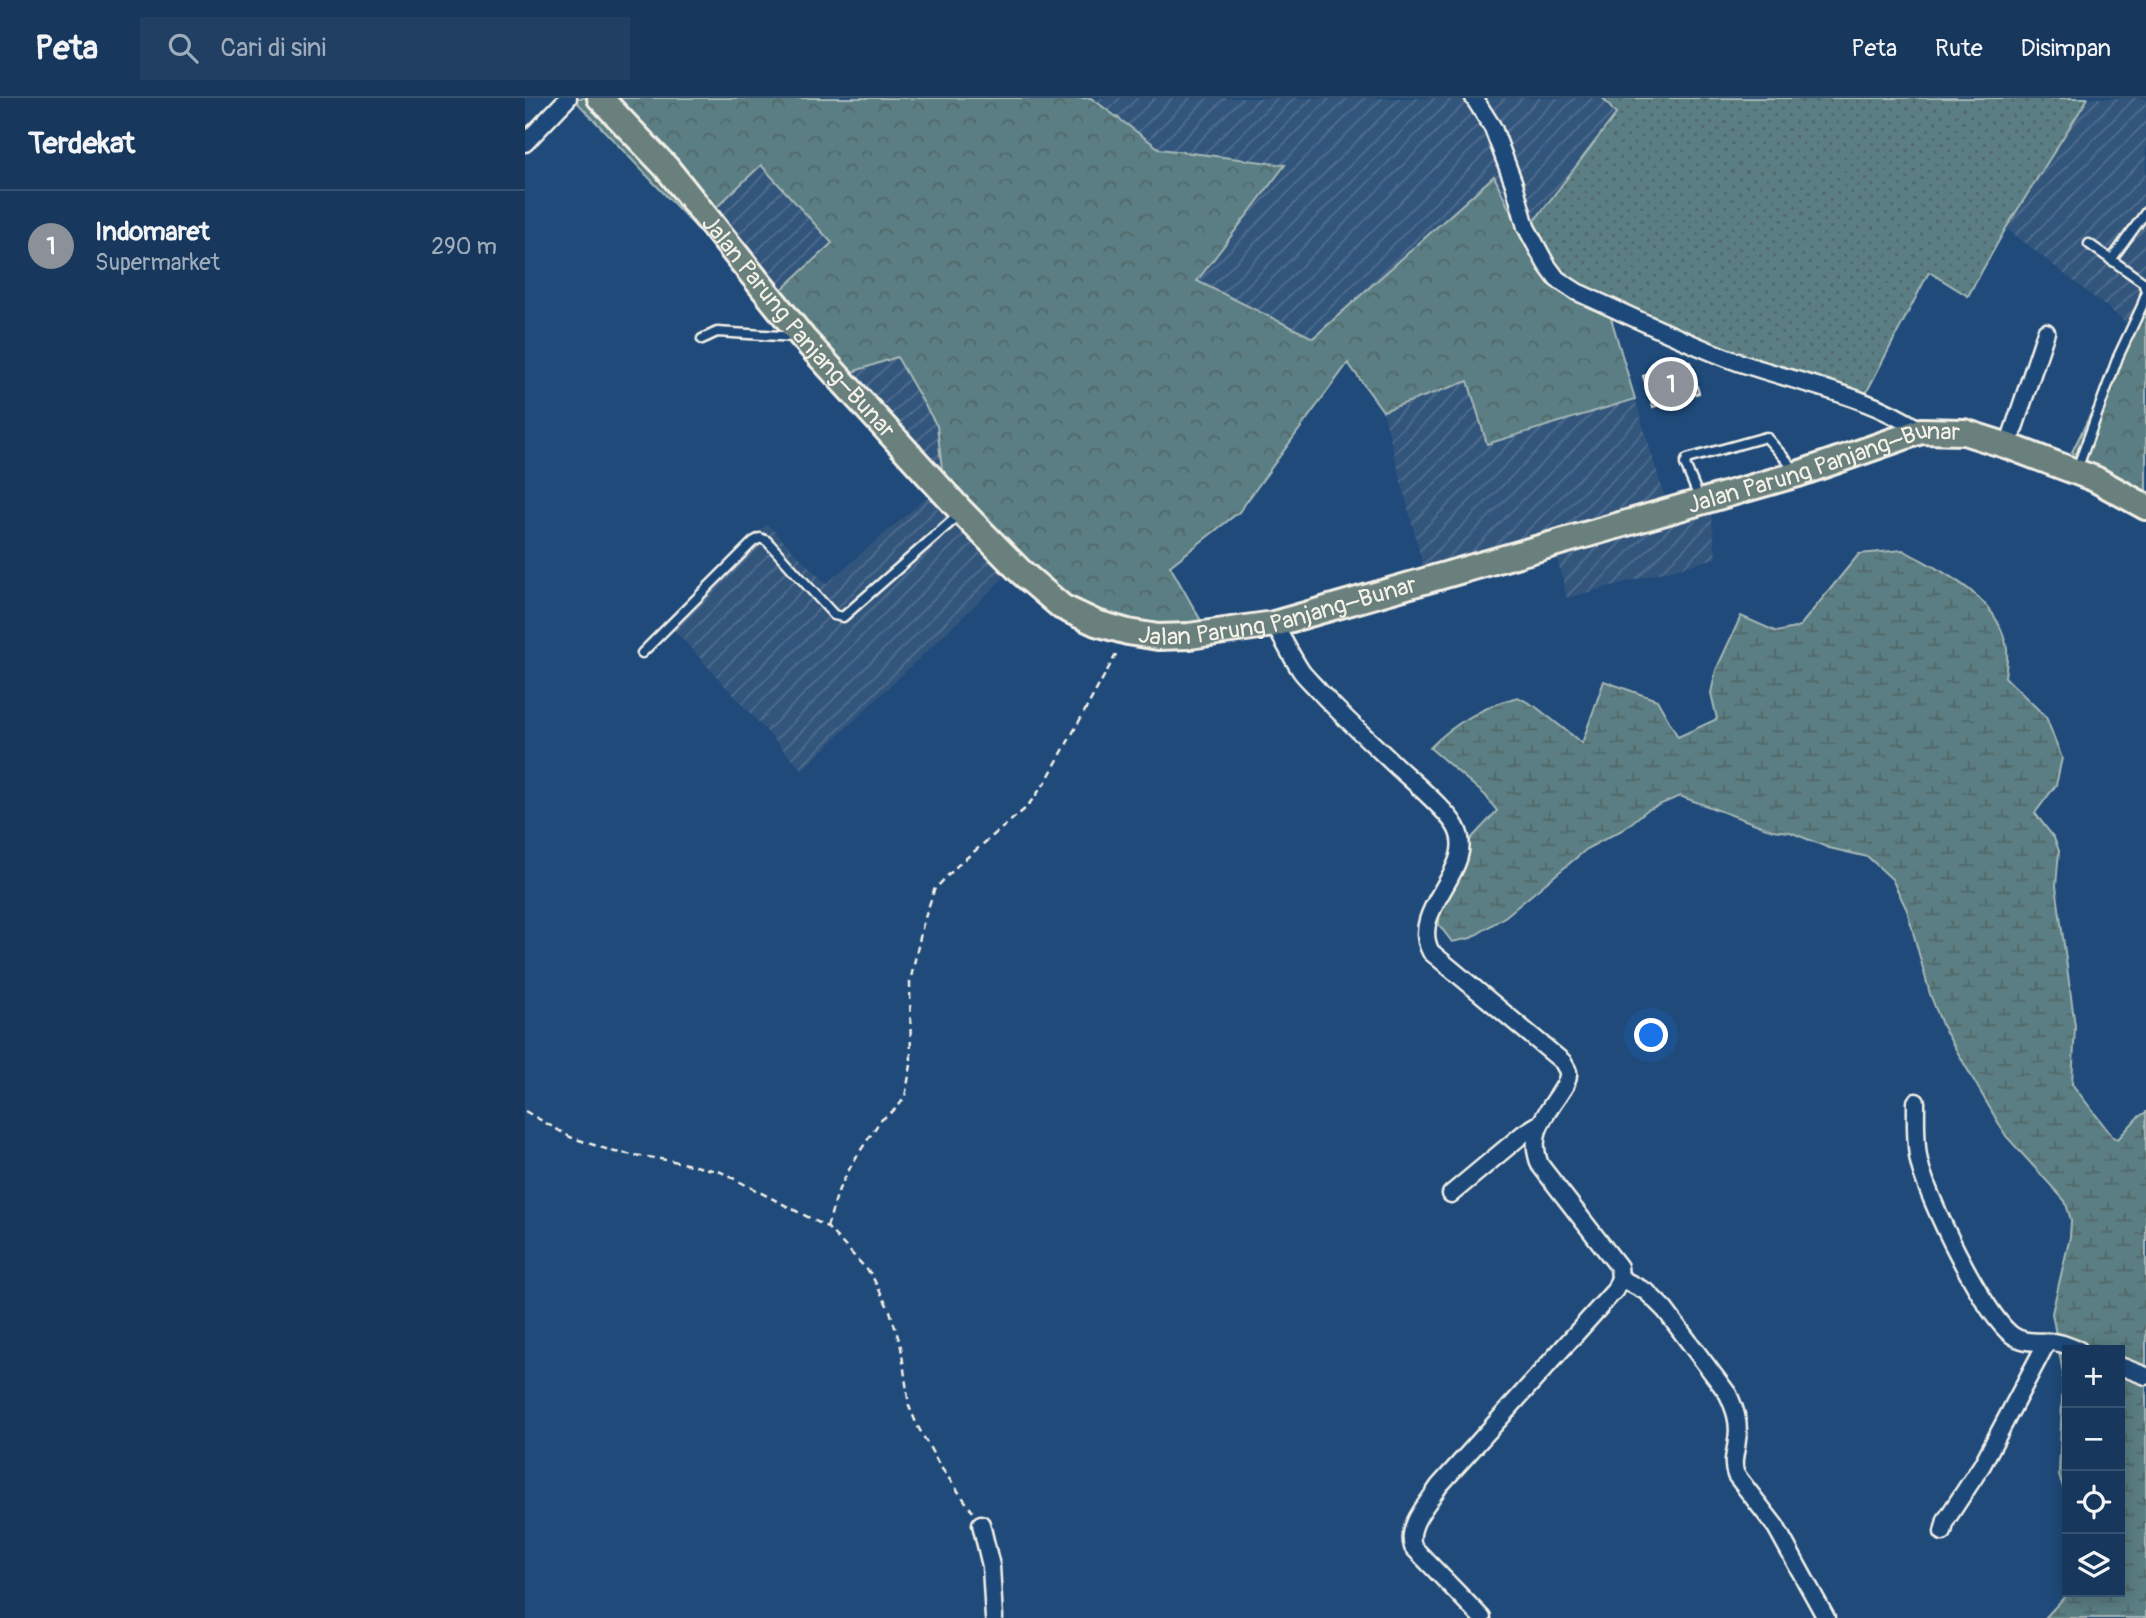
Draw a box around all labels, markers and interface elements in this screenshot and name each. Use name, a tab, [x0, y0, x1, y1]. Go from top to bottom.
search box	[140, 17, 630, 80]
text: Peta	[35, 28, 98, 69]
icon: search	[164, 29, 202, 67]
text: Cari di sini	[220, 32, 326, 64]
text: Peta	[1851, 34, 1897, 63]
text: Rute	[1935, 34, 1983, 63]
text: Disimpan	[2021, 34, 2111, 63]
text: Terdekat	[28, 125, 135, 162]
street label: Jalan Parung Panjang–Bunar	[695, 209, 902, 445]
text: Indomaret	[95, 216, 210, 248]
text: 1	[47, 232, 56, 261]
text: 290 m	[431, 232, 497, 261]
text: Supermarket	[95, 248, 220, 277]
pin: 1	[1648, 358, 1694, 410]
street label: Jalan Parung Panjang–Bunar	[1684, 416, 1961, 520]
street label: Jalan Parung Panjang–Bunar	[1136, 570, 1420, 652]
your location	[1634, 1018, 1668, 1052]
map controls	[2062, 1345, 2125, 1597]
button: +	[2062, 1345, 2125, 1408]
button: −	[2062, 1408, 2125, 1471]
button: locate	[2062, 1471, 2125, 1534]
button: layers	[2062, 1534, 2125, 1597]

